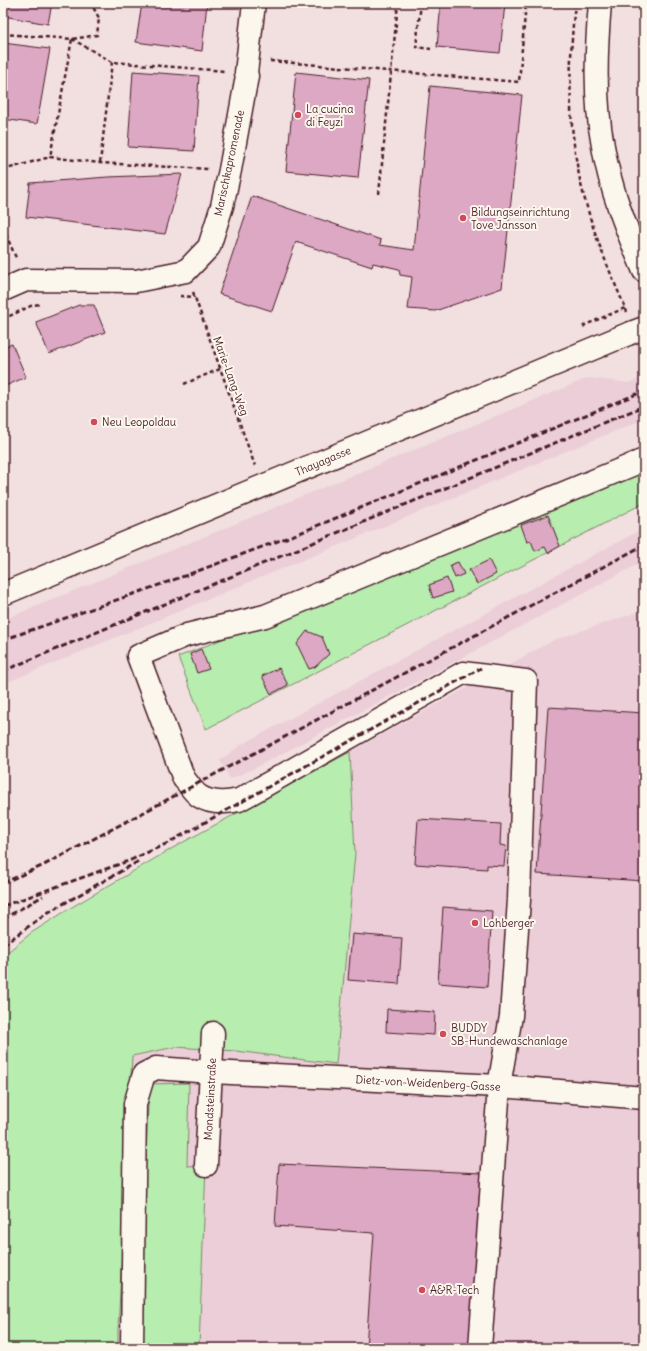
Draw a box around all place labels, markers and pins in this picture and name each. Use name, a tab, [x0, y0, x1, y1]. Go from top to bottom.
place label: La cucina di Feyzi	[306, 102, 354, 129]
marker: La cucina di Feyzi	[293, 110, 303, 120]
place label: Bildungseinrichtung Tove Jansson	[471, 205, 570, 232]
marker: Bildungseinrichtung Tove Jansson	[458, 213, 468, 223]
place label: Neu Leopoldau	[102, 415, 177, 429]
marker: Neu Leopoldau	[89, 417, 99, 427]
place label: Lohberger	[483, 916, 535, 930]
marker: Lohberger	[470, 918, 480, 928]
place label: BUDDY SB-Hundewaschanlage	[451, 1021, 567, 1048]
marker: BUDDY SB-Hundewaschanlage	[438, 1029, 448, 1039]
place label: A&R-Tech	[430, 1283, 479, 1297]
marker: A&R-Tech	[417, 1285, 427, 1295]

